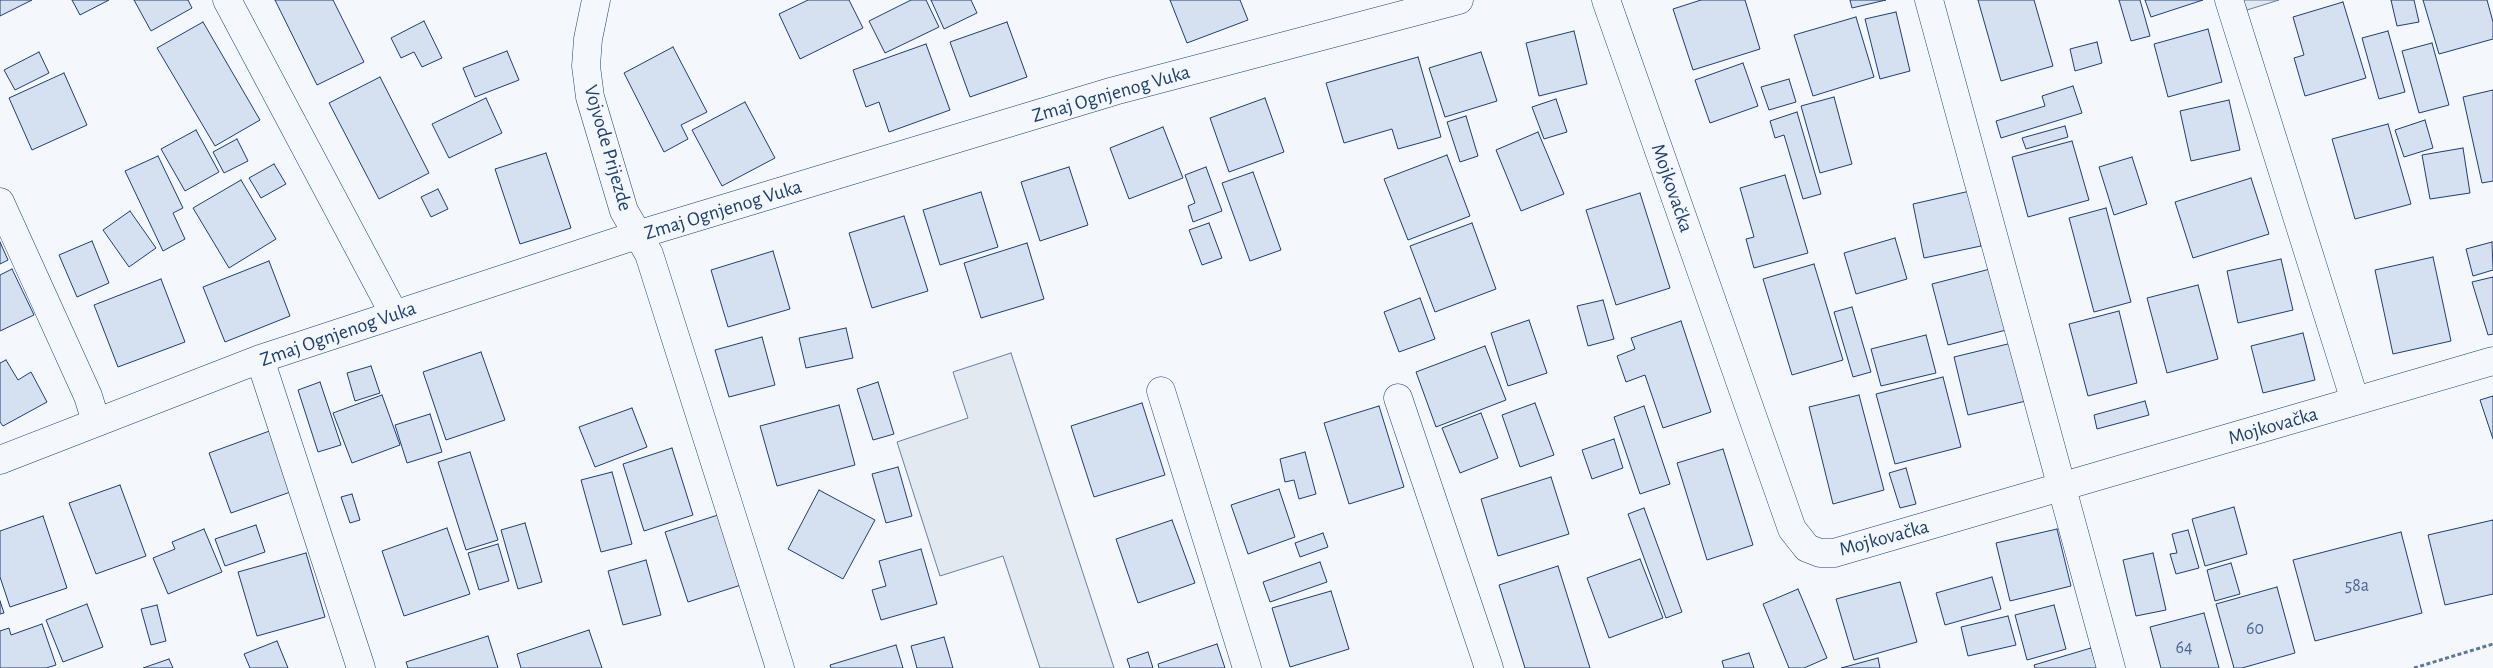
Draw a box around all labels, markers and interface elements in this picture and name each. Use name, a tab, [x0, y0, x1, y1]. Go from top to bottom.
street label: Zmaj Ognjenog Vuka	[1029, 60, 1193, 128]
street label: Vojvode Prijezde	[579, 82, 637, 214]
street label: Mojkovačka	[1646, 141, 1698, 235]
street label: Zmaj Ognjenog Vuka	[641, 175, 805, 245]
street label: Zmaj Ognjenog Vuka	[257, 296, 419, 372]
street label: Mojkovačka	[2226, 402, 2320, 450]
street label: Mojkovačka	[1837, 515, 1931, 561]
house number: 58a	[2345, 575, 2369, 597]
house number: 60	[2246, 618, 2264, 640]
house number: 64	[2175, 637, 2193, 659]

